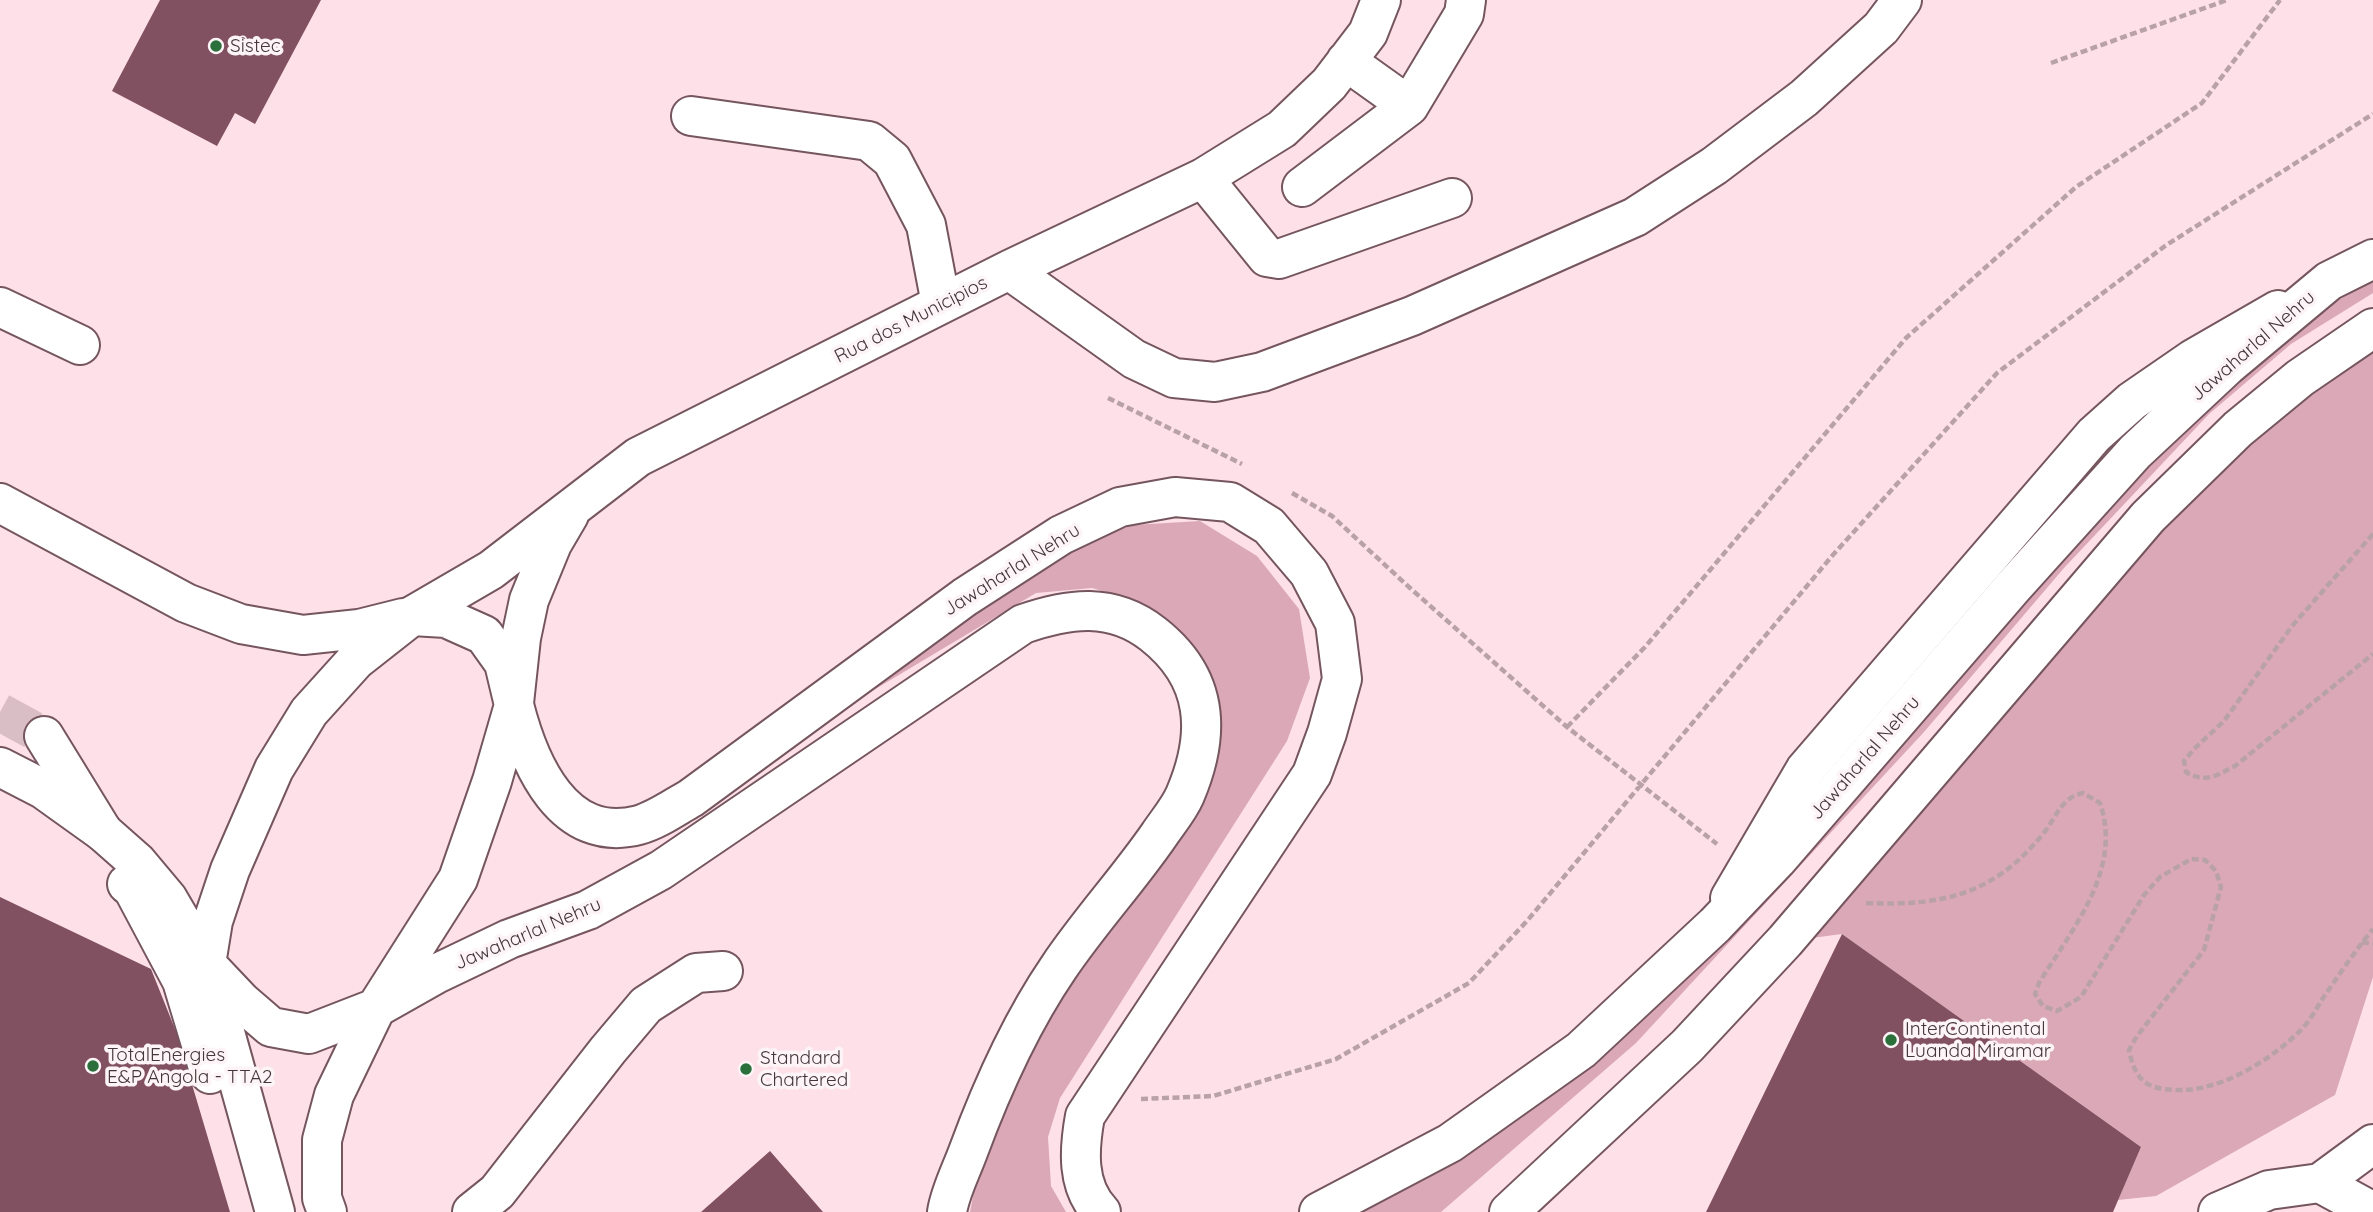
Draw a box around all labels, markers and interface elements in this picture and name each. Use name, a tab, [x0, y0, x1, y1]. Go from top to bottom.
place label: Sistec	[230, 35, 281, 57]
marker: Sistec	[208, 38, 224, 54]
street label: Rua dos Municipios	[831, 272, 991, 368]
street label: Jawaharlal Nehru	[2186, 286, 2320, 406]
street label: Jawaharlal Nehru	[940, 519, 1084, 621]
street label: Jawaharlal Nehru	[1805, 691, 1925, 825]
street label: Jawaharlal Nehru	[451, 893, 605, 975]
place label: InterContinental Luanda Miramar	[1905, 1018, 2051, 1062]
marker: InterContinental Luanda Miramar	[1883, 1032, 1899, 1048]
place label: TotalEnergies E&P Angola - TTA2	[107, 1044, 272, 1088]
place label: Standard Chartered	[760, 1047, 848, 1091]
marker: TotalEnergies E&P Angola - TTA2	[85, 1058, 101, 1074]
marker: Standard Chartered	[738, 1061, 754, 1077]

